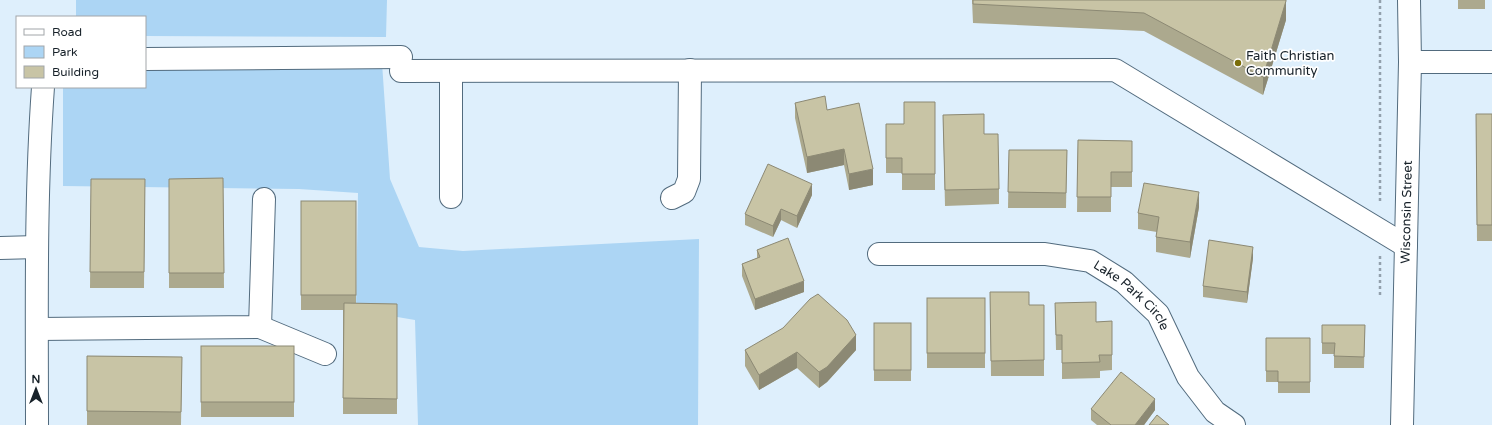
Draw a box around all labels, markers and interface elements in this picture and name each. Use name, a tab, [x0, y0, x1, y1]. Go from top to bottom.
legend	[16, 16, 146, 88]
text: Road	[52, 25, 82, 39]
text: Park	[52, 45, 78, 59]
place label: Faith Christian Community	[1246, 48, 1335, 79]
marker: Faith Christian Community	[1233, 58, 1243, 68]
text: Building	[52, 65, 99, 79]
street label: Wisconsin Street	[1398, 160, 1416, 264]
street label: Lake Park Circle	[1090, 257, 1173, 333]
north arrow	[16, 369, 56, 409]
text: N	[32, 373, 40, 386]

